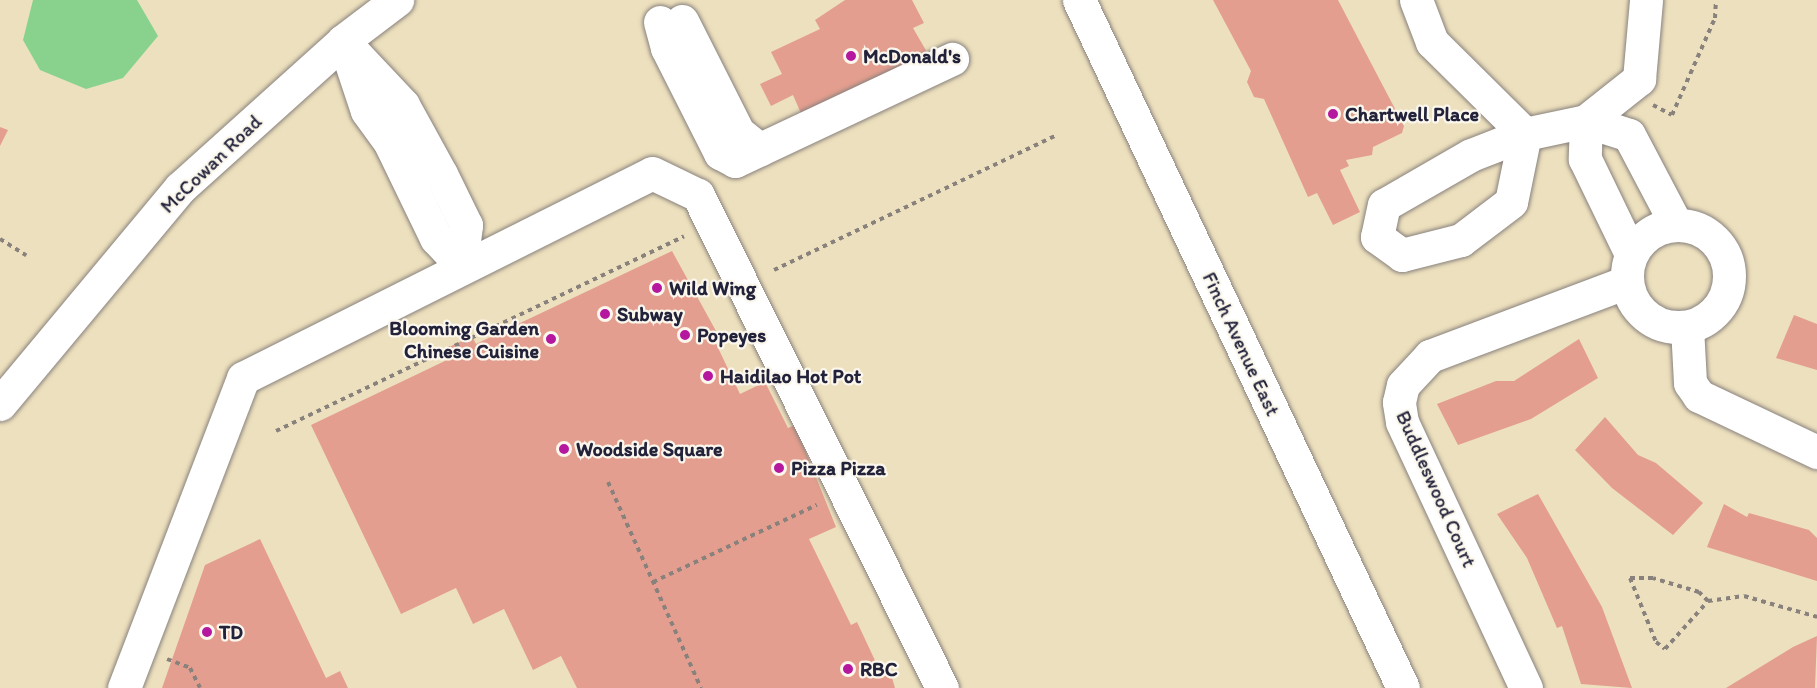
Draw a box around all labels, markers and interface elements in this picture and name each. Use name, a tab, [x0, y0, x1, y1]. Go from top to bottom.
place label: McDonald's	[863, 44, 961, 68]
marker: McDonald's	[844, 49, 858, 63]
place label: Chartwell Place	[1345, 102, 1479, 126]
marker: Chartwell Place	[1326, 107, 1340, 121]
street label: McCowan Road	[156, 110, 266, 218]
street label: Finch Avenue East	[1197, 268, 1285, 420]
place label: Wild Wing	[669, 276, 756, 300]
marker: Wild Wing	[650, 281, 664, 295]
place label: Subway	[617, 302, 683, 326]
marker: Subway	[598, 307, 612, 321]
place label: Blooming Garden Chinese Cuisine	[389, 316, 539, 363]
place label: Popeyes	[697, 323, 766, 347]
marker: Popeyes	[678, 328, 692, 342]
marker: Blooming Garden Chinese Cuisine	[544, 332, 558, 346]
place label: Haidilao Hot Pot	[720, 364, 861, 388]
marker: Haidilao Hot Pot	[701, 369, 715, 383]
street label: Buddleswood Court	[1391, 407, 1481, 571]
place label: Woodside Square	[576, 437, 722, 461]
marker: Woodside Square	[557, 442, 571, 456]
place label: Pizza Pizza	[791, 456, 885, 480]
marker: Pizza Pizza	[772, 461, 786, 475]
place label: TD	[219, 620, 243, 644]
marker: TD	[200, 625, 214, 639]
place label: RBC	[860, 657, 898, 681]
marker: RBC	[841, 662, 855, 676]

